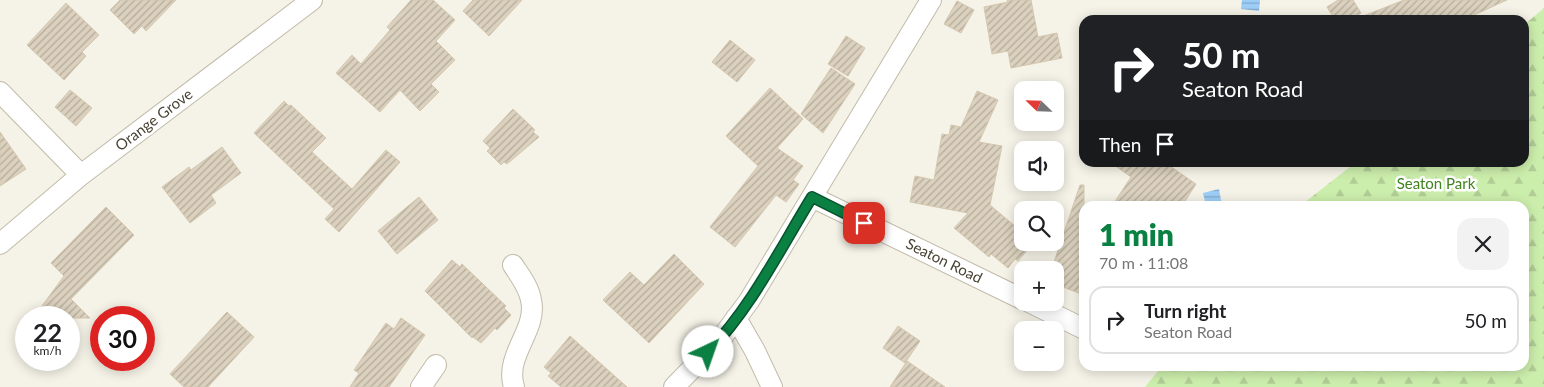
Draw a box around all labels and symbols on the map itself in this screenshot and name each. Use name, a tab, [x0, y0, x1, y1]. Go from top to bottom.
north arrow	[1014, 81, 1064, 131]
street label: Orange Grove	[111, 84, 196, 154]
park label: Seaton Park	[1397, 174, 1476, 192]
pin	[843, 202, 885, 244]
street label: Seaton Road	[903, 234, 986, 286]
speed limit sign: 30	[90, 306, 155, 371]
position arrow	[681, 325, 733, 377]

